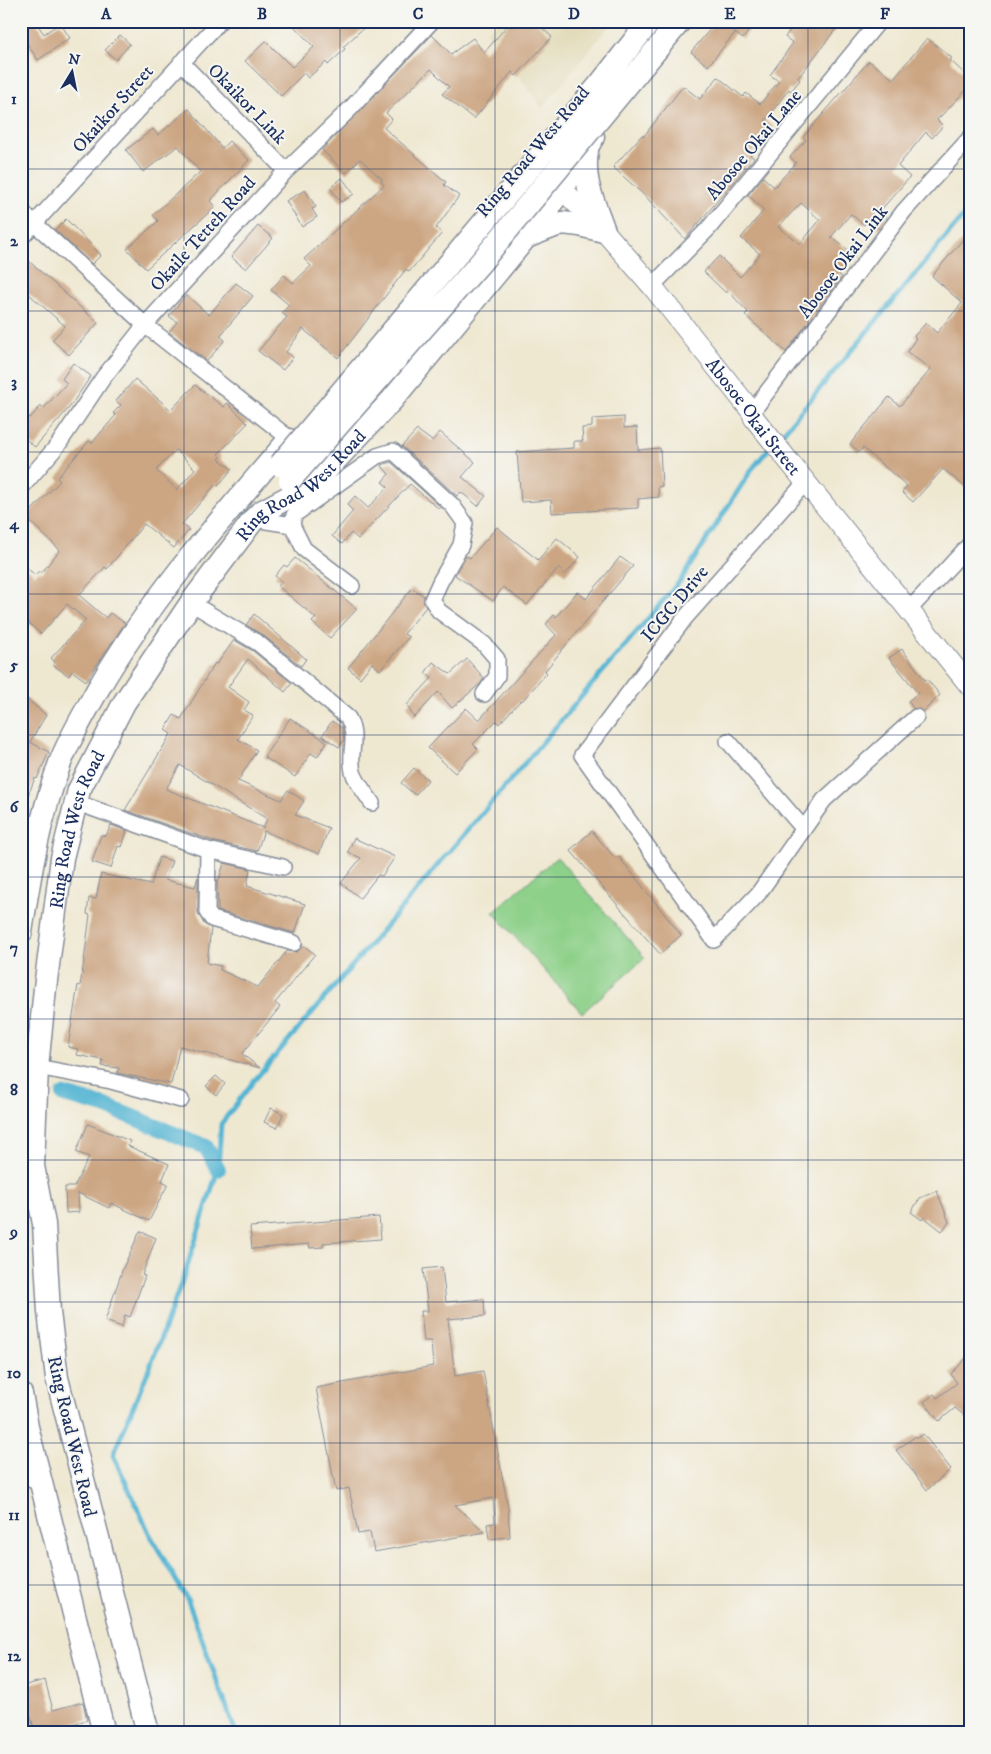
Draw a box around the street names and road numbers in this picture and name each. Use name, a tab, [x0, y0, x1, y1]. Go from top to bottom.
street label: Okaikor Link	[203, 59, 291, 150]
street label: Okaikor Street	[68, 60, 159, 158]
street label: Ring Road West Road	[471, 81, 595, 222]
street label: Abosoe Okai Lane	[701, 85, 807, 205]
street label: Okaile Tetteh Road	[145, 171, 261, 296]
street label: Abosoe Okai Link	[793, 200, 894, 323]
street label: Abosoe Okai Street	[700, 354, 805, 480]
street label: Ring Road West Road	[231, 425, 372, 546]
street label: ICGC Drive	[637, 561, 714, 647]
street label: Ring Road West Road	[45, 746, 111, 910]
street label: Ring Road West Road	[42, 1354, 101, 1520]

